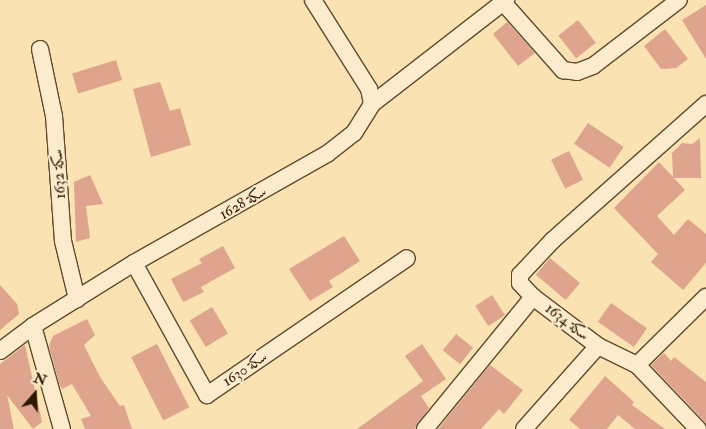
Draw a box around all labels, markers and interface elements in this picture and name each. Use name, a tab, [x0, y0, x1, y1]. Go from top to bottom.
street label: سكة 1632	[48, 148, 70, 200]
street label: سكة 1628	[216, 182, 270, 224]
street label: سكة 1634	[541, 300, 593, 344]
street label: سكة 1630	[219, 348, 271, 390]
north arrow	[10, 369, 60, 419]
text: N	[31, 369, 49, 389]

